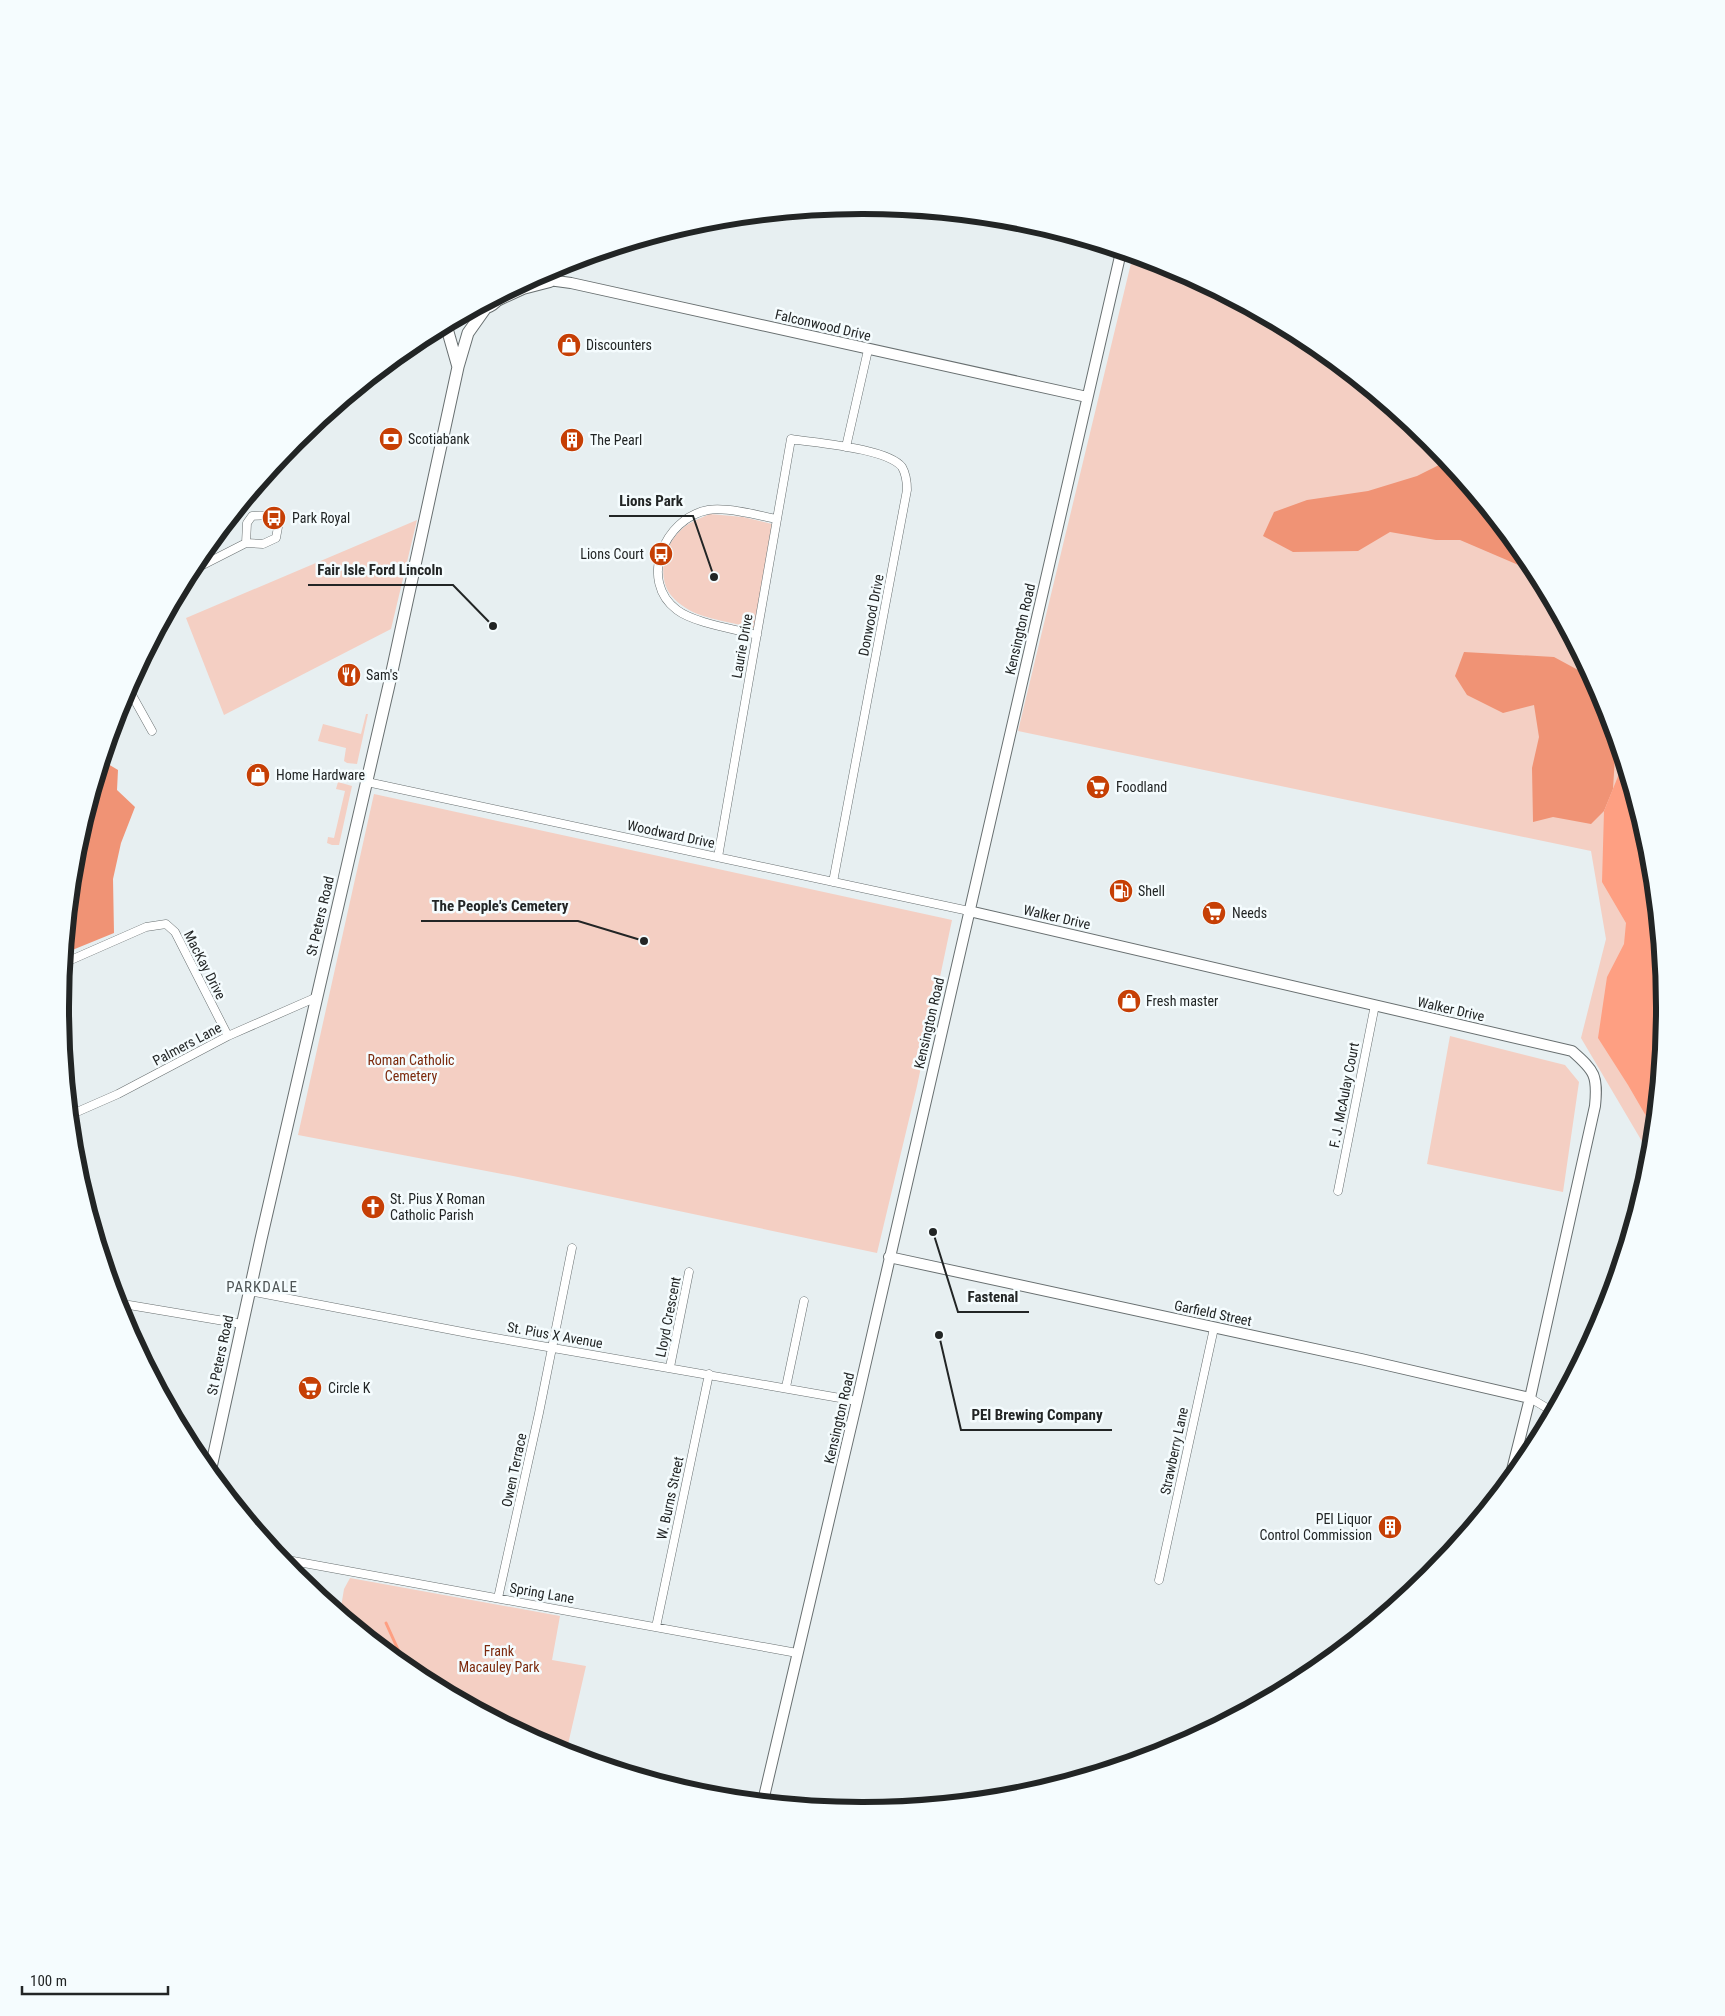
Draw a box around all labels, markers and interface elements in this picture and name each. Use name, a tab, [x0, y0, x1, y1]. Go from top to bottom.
street label: Falconwood Drive	[773, 306, 873, 344]
shop icon: Discounters	[556, 332, 582, 358]
place label: Discounters	[586, 337, 652, 353]
bank icon: Scotiabank	[378, 426, 404, 452]
building icon: The Pearl	[559, 427, 585, 453]
place label: Scotiabank	[408, 431, 470, 447]
place label: The Pearl	[590, 432, 642, 448]
callout: Lions Park	[609, 486, 693, 516]
text: Lions Park	[619, 492, 684, 510]
bus stop icon: Park Royal	[261, 505, 287, 531]
place label: Park Royal	[292, 510, 350, 526]
bus stop icon: Lions Court	[648, 541, 674, 567]
place label: Lions Court	[580, 546, 644, 562]
callout: Fair Isle Ford Lincoln	[308, 555, 453, 585]
text: Fair Isle Ford Lincoln	[317, 561, 443, 579]
street label: Donwood Drive	[855, 572, 887, 657]
street label: Kensington Road	[1002, 582, 1038, 676]
street label: Laurie Drive	[728, 612, 756, 680]
restaurant icon: Sam's	[336, 662, 362, 688]
place label: Sam's	[366, 667, 398, 683]
shop icon: Home Hardware	[245, 762, 271, 788]
place label: Home Hardware	[276, 767, 365, 783]
supermarket icon: Foodland	[1085, 774, 1111, 800]
place label: Foodland	[1116, 779, 1167, 795]
street label: Woodward Drive	[626, 817, 717, 851]
street label: St Peters Road	[303, 874, 337, 958]
fuel station icon: Shell	[1108, 878, 1134, 904]
place label: Shell	[1138, 883, 1165, 899]
callout: The People's Cemetery	[421, 891, 578, 921]
text: The People's Cemetery	[431, 897, 569, 915]
supermarket icon: Needs	[1201, 900, 1227, 926]
street label: Walker Drive	[1022, 901, 1093, 933]
place label: Needs	[1232, 905, 1267, 921]
street label: MacKay Drive	[181, 928, 229, 1002]
street label: Kensington Road	[911, 976, 947, 1070]
shop icon: Fresh master	[1116, 988, 1142, 1014]
place label: Fresh master	[1146, 993, 1218, 1009]
street label: Walker Drive	[1416, 993, 1487, 1025]
street label: Palmers Lane	[150, 1019, 224, 1069]
street label: F. J. McAulay Court	[1326, 1041, 1362, 1149]
park label: Roman Catholic Cemetery	[367, 1052, 455, 1084]
place label: St. Pius X Roman Catholic Parish	[390, 1191, 485, 1223]
church icon: St. Pius X Roman Catholic Parish	[360, 1194, 386, 1220]
street label: Lloyd Crescent	[652, 1275, 684, 1359]
district label: PARKDALE	[226, 1278, 298, 1296]
callout: Fastenal	[958, 1282, 1029, 1312]
text: Fastenal	[968, 1288, 1018, 1306]
street label: Garfield Street	[1173, 1297, 1253, 1329]
street label: St Peters Road	[204, 1313, 236, 1397]
street label: St. Pius X Avenue	[506, 1319, 605, 1351]
street label: Kensington Road	[821, 1371, 857, 1465]
supermarket icon: Circle K	[297, 1375, 323, 1401]
place label: Circle K	[328, 1380, 371, 1396]
callout: PEI Brewing Company	[961, 1400, 1112, 1430]
street label: Strawberry Lane	[1157, 1405, 1191, 1496]
text: PEI Brewing Company	[971, 1406, 1103, 1424]
street label: Owen Terrace	[498, 1431, 530, 1508]
street label: W. Burns Street	[653, 1455, 687, 1541]
place label: PEI Liquor Control Commission	[1259, 1511, 1372, 1543]
building icon: PEI Liquor Control Commission	[1377, 1514, 1403, 1540]
street label: Spring Lane	[508, 1579, 576, 1607]
park label: Frank Macauley Park	[459, 1643, 540, 1675]
scale bar	[22, 1964, 169, 1996]
text: 100 m	[30, 1972, 67, 1990]

